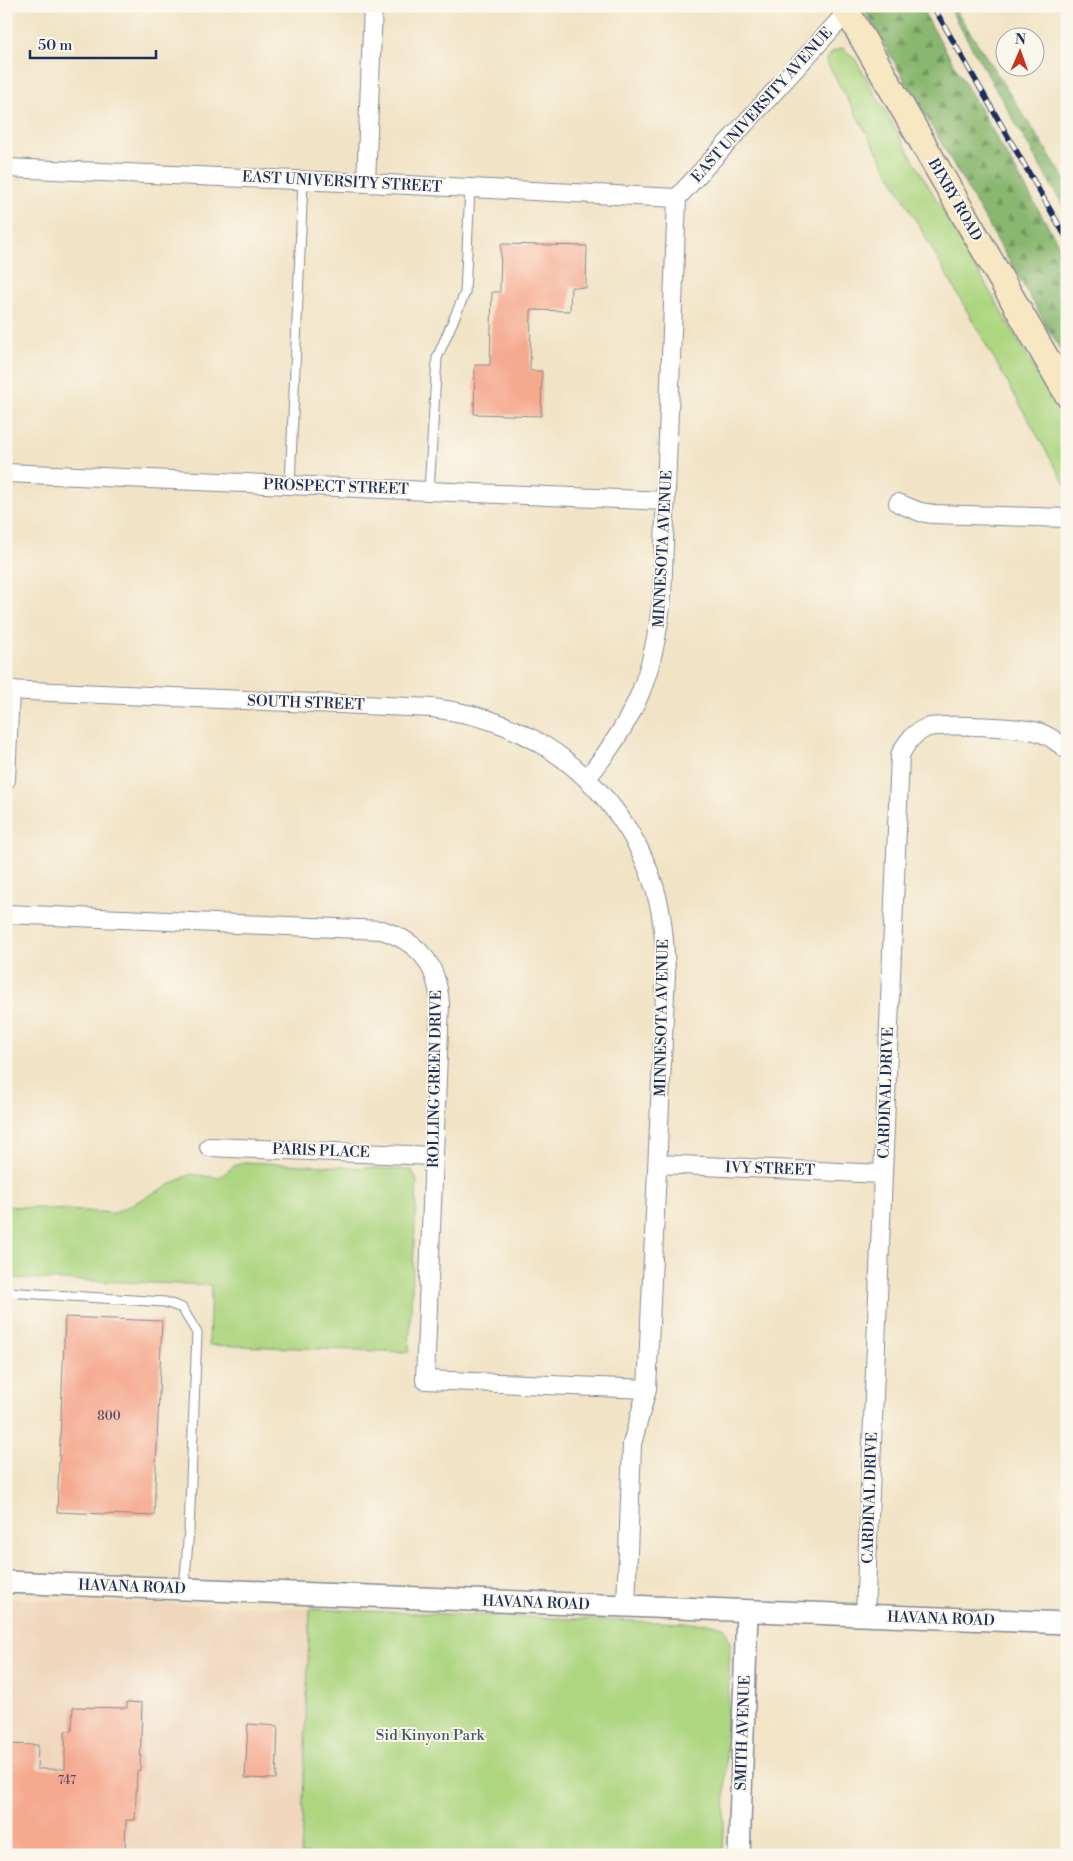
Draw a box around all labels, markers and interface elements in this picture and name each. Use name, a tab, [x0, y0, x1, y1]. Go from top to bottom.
street label: EAST UNIVERSITY AVENUE	[687, 24, 837, 186]
scale bar	[30, 28, 156, 60]
north arrow	[996, 28, 1046, 78]
text: N	[1015, 31, 1026, 49]
text: 50 m	[38, 36, 72, 55]
street label: BIXBY ROAD	[923, 154, 986, 245]
street label: EAST UNIVERSITY STREET	[241, 167, 443, 197]
street label: MINNESOTA AVENUE	[649, 470, 677, 628]
street label: PROSPECT STREET	[263, 475, 410, 499]
street label: SOUTH STREET	[247, 691, 366, 715]
street label: MINNESOTA AVENUE	[651, 939, 673, 1097]
street label: ROLLING GREEN DRIVE	[424, 990, 446, 1168]
street label: CARDINAL DRIVE	[874, 1027, 898, 1159]
street label: PARIS PLACE	[272, 1140, 370, 1162]
street label: IVY STREET	[725, 1158, 816, 1180]
house number: 800	[97, 1409, 121, 1424]
street label: CARDINAL DRIVE	[858, 1432, 882, 1564]
street label: HAVANA ROAD	[78, 1576, 186, 1598]
street label: HAVANA ROAD	[482, 1592, 590, 1614]
street label: HAVANA ROAD	[887, 1608, 995, 1630]
street label: SMITH AVENUE	[731, 1675, 755, 1791]
park label: Sid Kinyon Park	[376, 1726, 485, 1745]
house number: 747	[58, 1773, 76, 1788]

